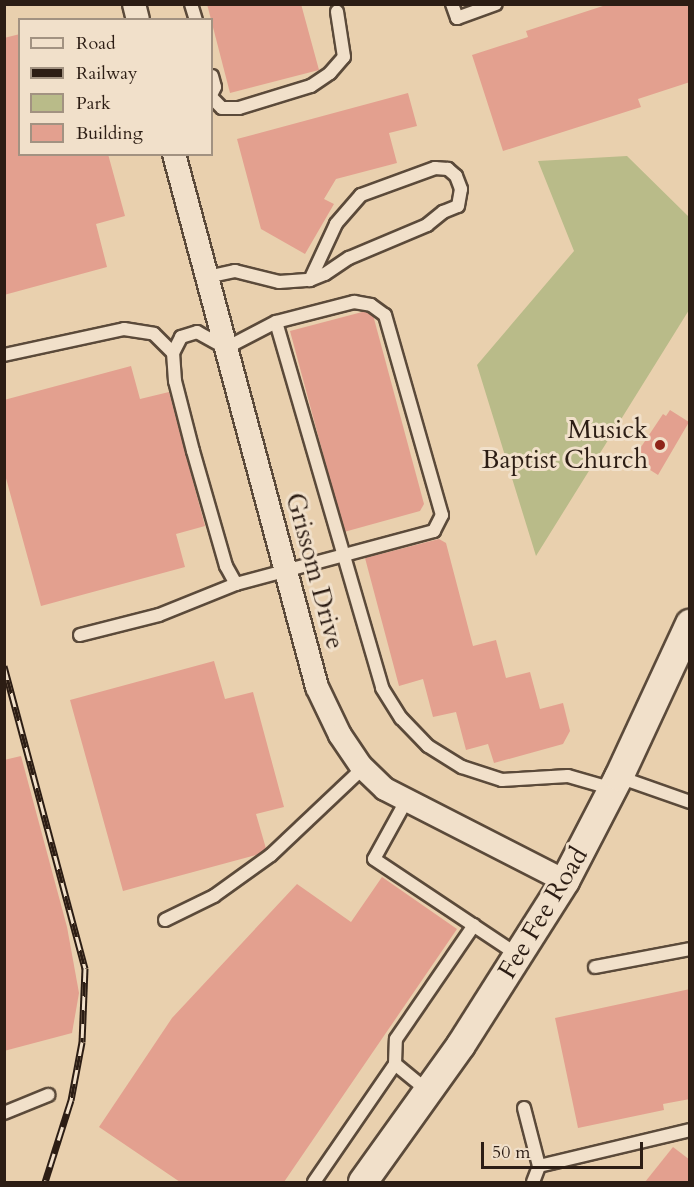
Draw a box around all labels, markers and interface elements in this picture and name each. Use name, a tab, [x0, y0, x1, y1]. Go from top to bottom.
legend	[18, 18, 213, 156]
text: Road	[76, 31, 116, 56]
text: Railway	[76, 61, 138, 86]
text: Park	[76, 91, 111, 116]
text: Building	[76, 121, 143, 146]
place label: Musick Baptist Church	[482, 414, 648, 476]
marker: Musick Baptist Church	[653, 438, 667, 452]
street label: Grissom Drive	[279, 489, 351, 653]
street label: Fee Fee Road	[492, 842, 594, 984]
scale bar	[484, 1130, 646, 1168]
text: 50 m	[492, 1140, 531, 1165]

